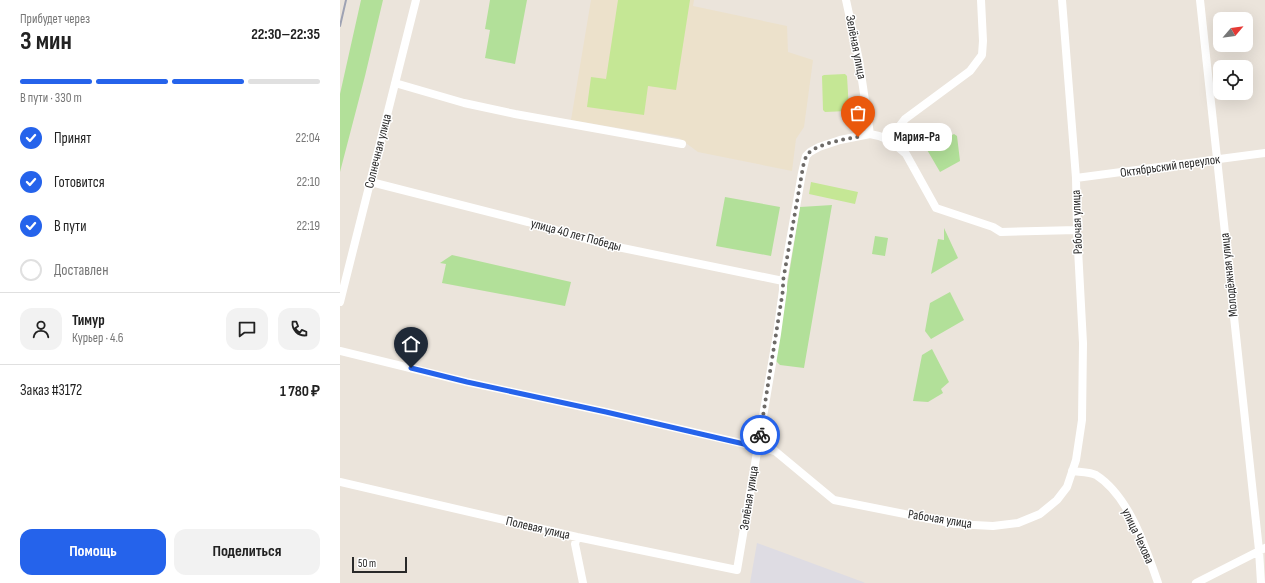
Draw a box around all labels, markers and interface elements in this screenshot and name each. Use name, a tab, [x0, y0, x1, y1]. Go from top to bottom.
text: Прибудет через	[20, 11, 90, 27]
north arrow	[1213, 12, 1253, 52]
map controls	[1213, 12, 1253, 100]
street label: Зелёная улица	[842, 14, 870, 80]
text: 22:30–22:35	[251, 25, 320, 44]
text: 3 мин	[20, 26, 72, 57]
button: locate	[1213, 60, 1253, 100]
text: В пути · 330 m	[20, 90, 82, 106]
pin	[841, 96, 875, 137]
icon: bag	[847, 102, 869, 124]
street label: Солнечная улица	[361, 112, 395, 190]
callout: Мария-Ра	[882, 123, 952, 151]
icon: check	[20, 127, 42, 149]
text: Принят	[54, 129, 91, 148]
text: Мария-Ра	[894, 129, 940, 145]
text: 22:04	[296, 130, 320, 146]
street label: Октябрьский переулок	[1119, 151, 1221, 181]
icon: check	[20, 171, 42, 193]
text: Готовится	[54, 173, 105, 192]
text: 22:10	[296, 174, 320, 190]
street label: Рабочая улица	[1068, 190, 1086, 254]
icon: check	[20, 215, 42, 237]
street label: улица 40 лет Победы	[529, 215, 623, 255]
text: В пути	[54, 217, 86, 236]
text: 22:19	[297, 218, 320, 234]
street label: Молодёжная улица	[1217, 232, 1241, 318]
text: Доставлен	[54, 261, 108, 280]
button: person	[20, 308, 62, 350]
button: chat	[226, 308, 268, 350]
button: phone	[278, 308, 320, 350]
text: Тимур	[72, 311, 105, 330]
pin	[394, 327, 428, 368]
text: Курьер · 4.6	[72, 330, 123, 346]
icon: home	[400, 333, 422, 355]
text: Заказ #3172	[20, 381, 82, 400]
text: 1 780 ₽	[280, 382, 320, 401]
courier	[740, 415, 780, 455]
icon: bike	[749, 424, 771, 446]
street label: Зелёная улица	[736, 465, 762, 531]
street label: Рабочая улица	[907, 506, 973, 532]
street label: улица Чехова	[1118, 506, 1158, 566]
street label: Полевая улица	[504, 513, 572, 543]
button: Помощь	[20, 529, 166, 575]
button: Поделиться	[174, 529, 320, 575]
scale bar	[352, 555, 407, 574]
text: 50 m	[358, 557, 376, 570]

